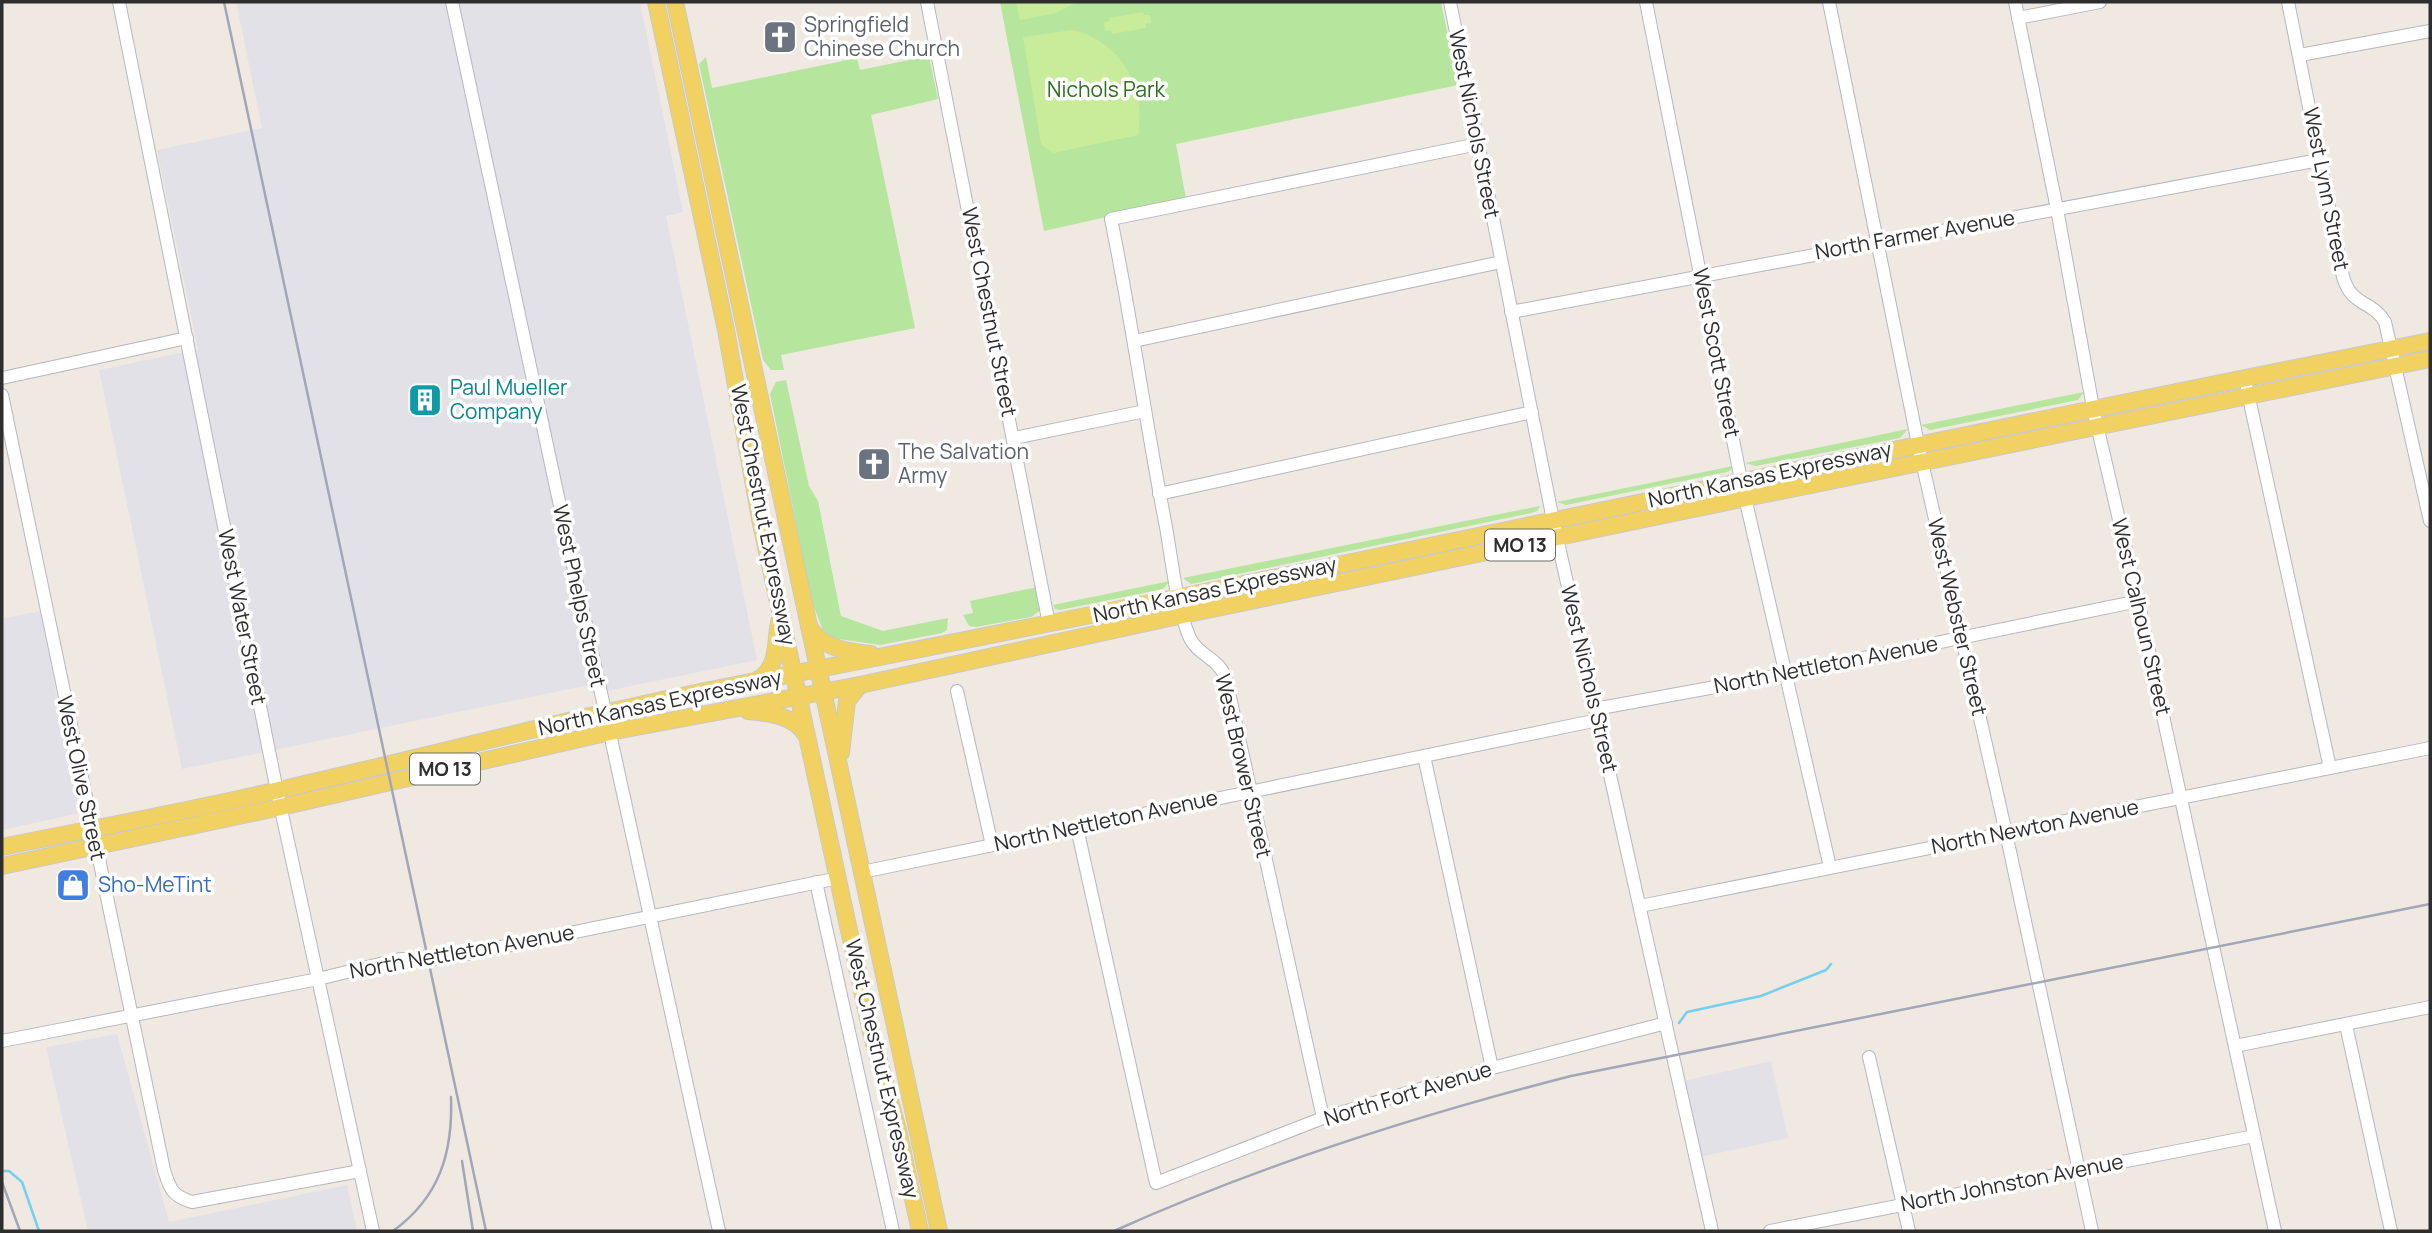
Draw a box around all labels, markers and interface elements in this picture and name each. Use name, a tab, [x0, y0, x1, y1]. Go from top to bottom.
place label: Springfield Chinese Church	[804, 10, 960, 62]
church icon: Springfield Chinese Church	[761, 18, 799, 56]
street label: West Nichols Street	[1443, 27, 1507, 221]
park label: Nichols Park	[1047, 75, 1165, 103]
street label: West Lynn Street	[2297, 105, 2357, 273]
street label: North Farmer Avenue	[1813, 203, 2017, 265]
street label: West Chestnut Street	[956, 205, 1024, 419]
street label: West Scott Street	[1687, 266, 1747, 440]
place label: Paul Mueller Company	[450, 373, 568, 425]
building icon: Paul Mueller Company	[406, 381, 444, 419]
street label: West Chestnut Expressway	[725, 382, 803, 648]
street label: North Kansas Expressway	[1645, 435, 1894, 514]
place label: The Salvation Army	[898, 437, 1029, 489]
church icon: The Salvation Army	[855, 445, 893, 483]
street label: West Phelps Street	[547, 502, 613, 690]
street label: West Webster Street	[1922, 515, 1994, 718]
street label: West Calhoun Street	[2106, 515, 2178, 718]
street label: West Water Street	[212, 527, 274, 707]
road number: MO 13	[1485, 530, 1555, 560]
street label: North Kansas Expressway	[1090, 550, 1339, 629]
street label: West Nichols Street	[1555, 582, 1625, 775]
street label: North Nettleton Avenue	[1711, 629, 1940, 699]
street label: North Kansas Expressway	[535, 663, 784, 742]
street label: West Brower Street	[1209, 671, 1279, 860]
street label: West Olive Street	[51, 693, 113, 863]
road number: MO 13	[410, 754, 480, 784]
street label: North Nettleton Avenue	[991, 783, 1220, 857]
street label: North Newton Avenue	[1929, 792, 2141, 860]
shop icon: Sho-MeTint	[54, 866, 92, 904]
place label: Sho-MeTint	[98, 870, 212, 898]
street label: North Nettleton Avenue	[347, 917, 576, 985]
street label: West Chestnut Expressway	[839, 936, 926, 1201]
street label: North Fort Avenue	[1320, 1054, 1495, 1132]
street label: North Johnston Avenue	[1898, 1147, 2126, 1217]

